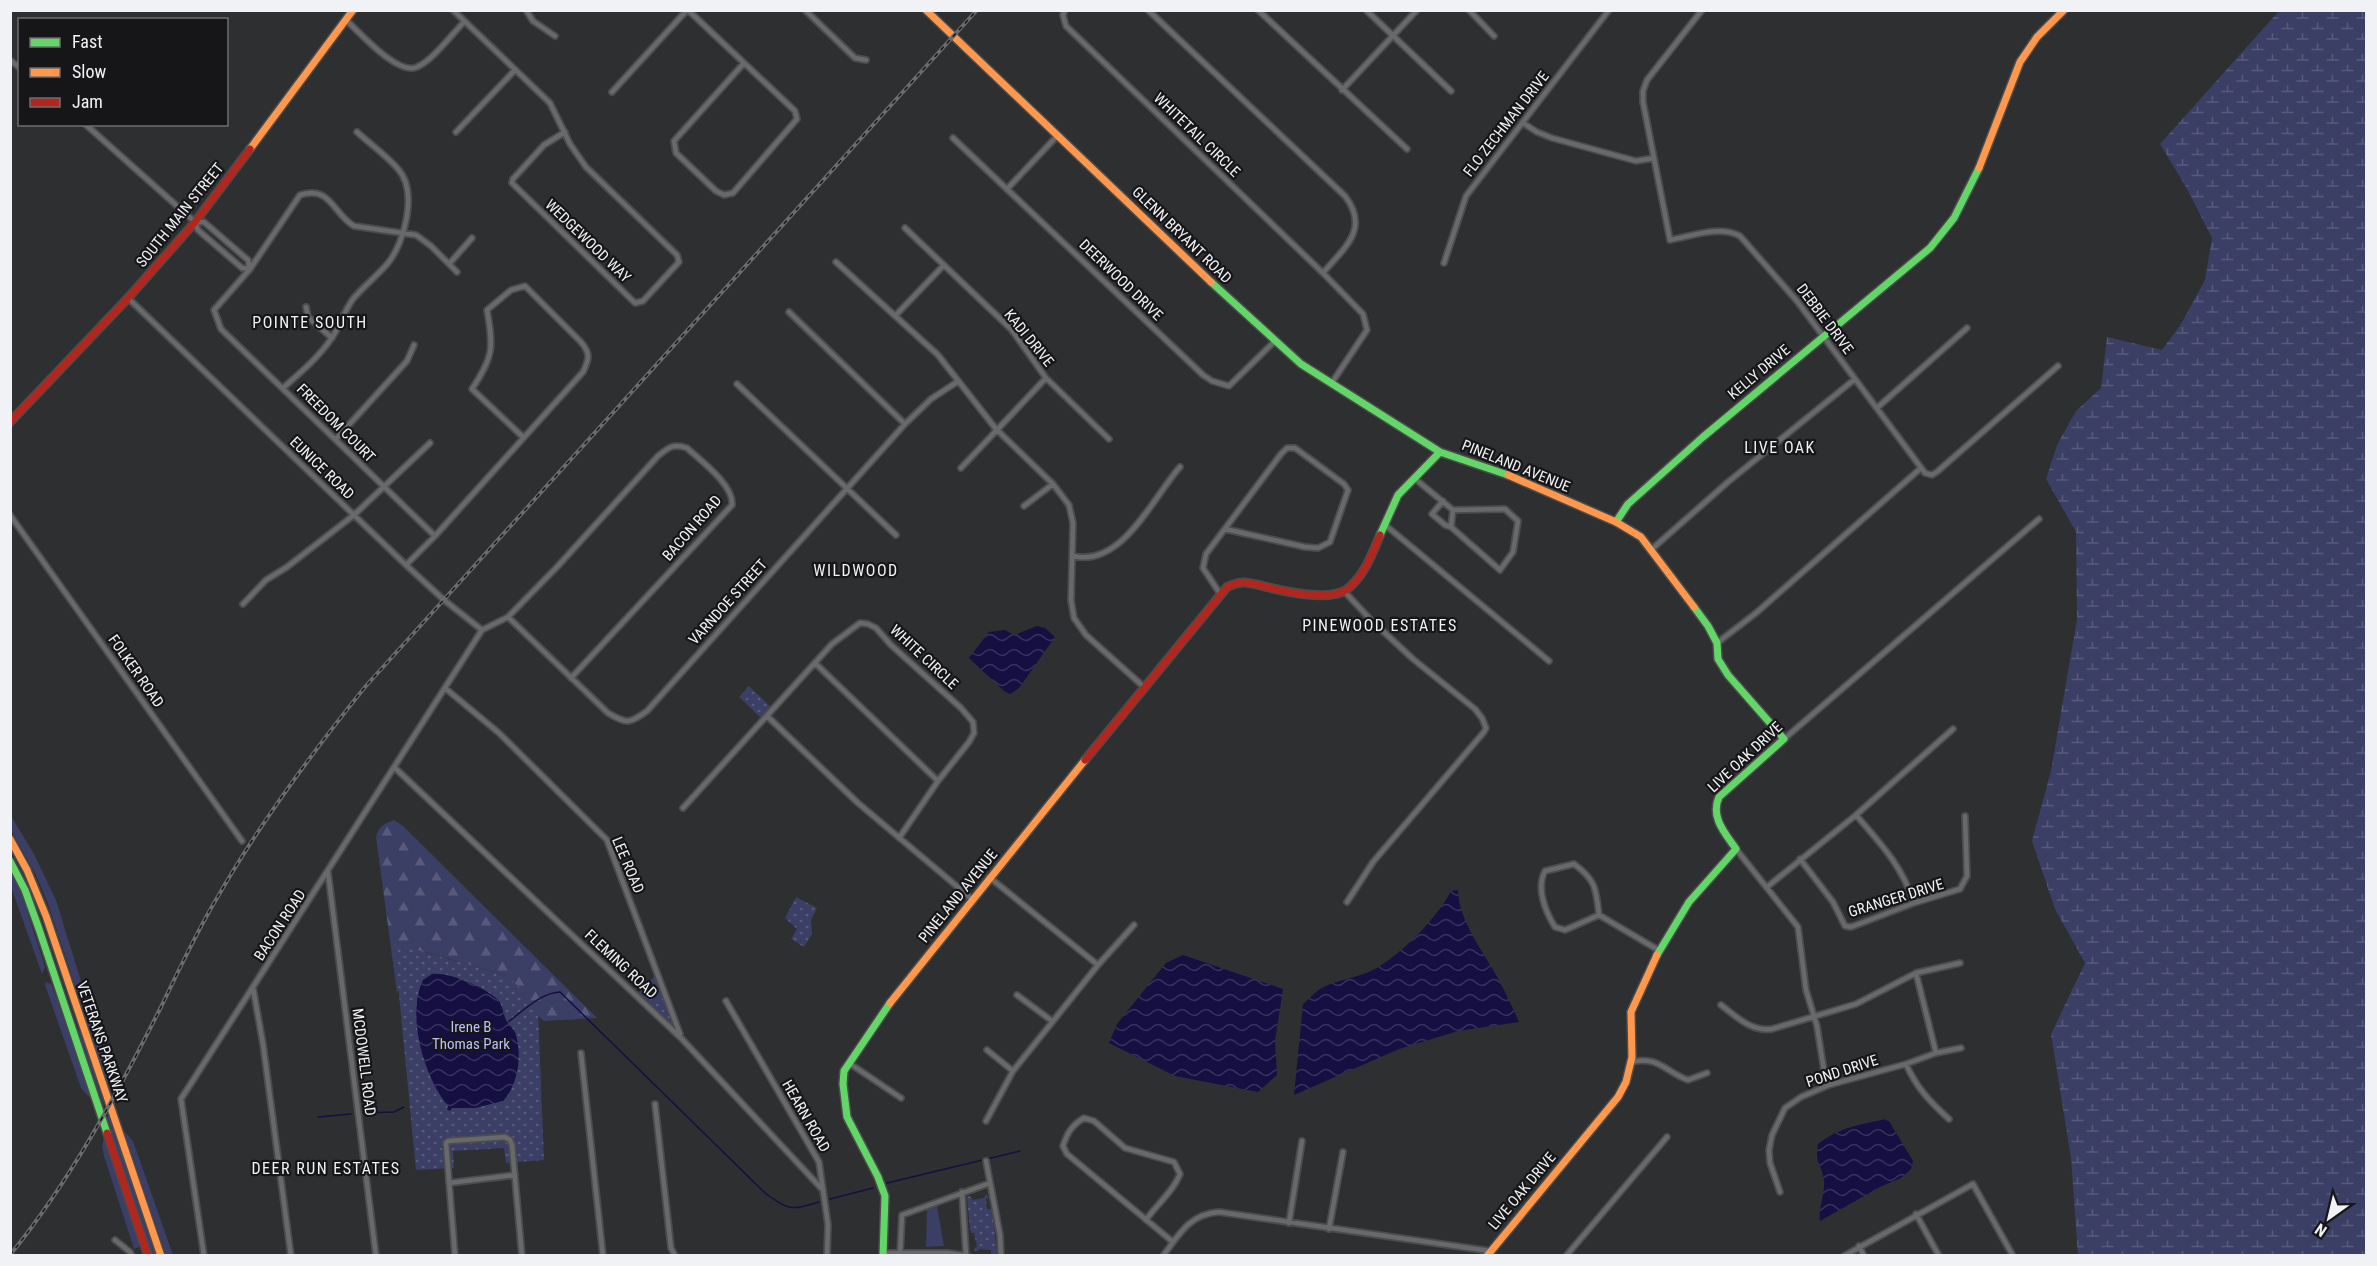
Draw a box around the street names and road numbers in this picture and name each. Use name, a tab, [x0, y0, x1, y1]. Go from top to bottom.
street label: FLO ZECHMAN DRIVE	[1459, 68, 1553, 180]
street label: WHITETAIL CIRCLE	[1150, 89, 1244, 181]
street label: SOUTH MAIN STREET	[132, 159, 228, 271]
street label: GLENN BRYANT ROAD	[1129, 183, 1235, 287]
street label: WEDGEWOOD WAY	[541, 196, 635, 287]
street label: DEERWOOD DRIVE	[1076, 236, 1166, 324]
street label: DEBBIE DRIVE	[1793, 280, 1857, 358]
street label: KADI DRIVE	[1000, 306, 1058, 370]
street label: KELLY DRIVE	[1724, 341, 1794, 403]
street label: FREEDOM COURT	[293, 380, 379, 466]
street label: EUNICE ROAD	[286, 433, 358, 503]
street label: PINELAND AVENUE	[1459, 436, 1573, 496]
street label: BACON ROAD	[659, 492, 725, 564]
street label: VARNDOE STREET	[685, 555, 771, 648]
street label: WHITE CIRCLE	[886, 621, 962, 693]
street label: FOLKER ROAD	[104, 631, 168, 711]
street label: LIVE OAK DRIVE	[1704, 718, 1786, 796]
street label: LEE ROAD	[608, 834, 648, 896]
street label: PINELAND AVENUE	[915, 846, 1001, 946]
street label: GRANGER DRIVE	[1846, 875, 1946, 921]
street label: BACON ROAD	[250, 886, 310, 964]
street label: FLEMING ROAD	[581, 926, 661, 1002]
street label: VETERANS PARKWAY	[73, 979, 131, 1105]
street label: MCDOWELL ROAD	[348, 1007, 380, 1117]
street label: POND DRIVE	[1804, 1051, 1880, 1091]
street label: HEARN ROAD	[778, 1077, 834, 1155]
street label: LIVE OAK DRIVE	[1484, 1149, 1560, 1233]

